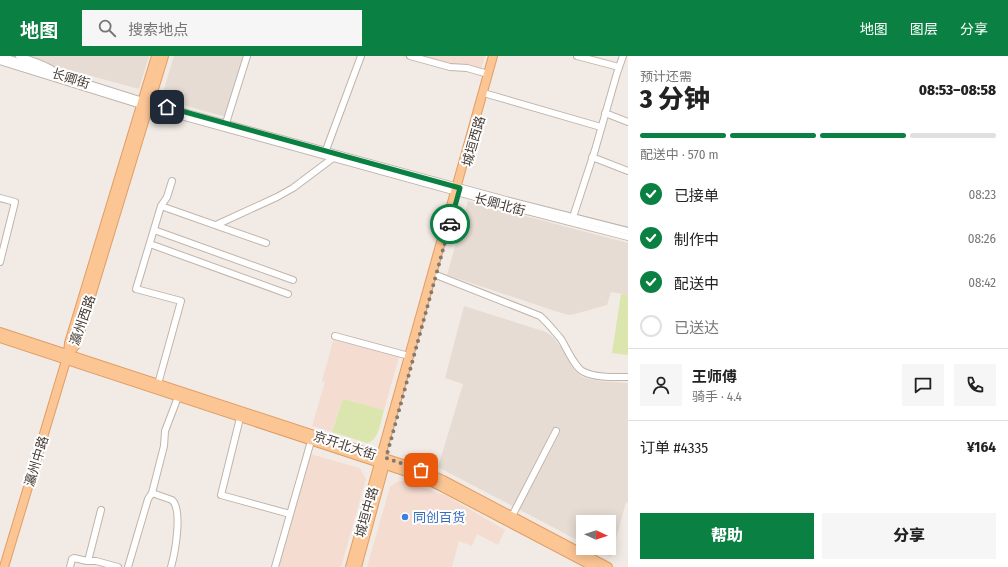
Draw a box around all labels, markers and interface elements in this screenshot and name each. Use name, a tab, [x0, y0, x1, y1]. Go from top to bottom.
search box	[82, 10, 362, 46]
icon: search	[96, 17, 118, 39]
text: 地图	[20, 19, 58, 42]
text: 搜索地点	[128, 21, 188, 39]
text: 地图	[860, 21, 888, 38]
text: 图层	[910, 21, 938, 38]
text: 分享	[960, 21, 988, 38]
street label: 长卿街	[50, 66, 92, 91]
text: 预计还需	[640, 69, 692, 84]
text: 08:53–08:58	[919, 81, 996, 99]
text: 3 分钟	[640, 84, 710, 115]
pin	[150, 90, 184, 124]
icon: home	[156, 96, 178, 118]
street label: 城垣西路	[459, 114, 488, 168]
text: 配送中 · 570 m	[640, 147, 719, 162]
icon: check	[640, 183, 662, 205]
text: 已接单	[674, 187, 719, 205]
text: 08:23	[968, 187, 996, 202]
street label: 长卿北街	[473, 191, 527, 218]
courier	[430, 204, 470, 244]
icon: car	[439, 213, 461, 235]
icon: check	[640, 227, 662, 249]
text: 制作中	[674, 231, 719, 249]
text: 08:26	[968, 231, 996, 246]
icon: check	[640, 271, 662, 293]
text: 配送中	[674, 275, 719, 293]
text: 08:42	[968, 275, 996, 290]
street label: 瀛州西路	[67, 293, 98, 347]
text: 已送达	[674, 319, 719, 337]
button: person	[640, 364, 682, 406]
button: chat	[902, 364, 944, 406]
button: phone	[954, 364, 996, 406]
text: 王师傅	[692, 368, 737, 386]
text: 骑手 · 4.4	[692, 389, 742, 404]
street label: 京开北大街	[312, 428, 378, 463]
street label: 瀛州中路	[22, 434, 51, 488]
text: ¥164	[967, 438, 996, 456]
text: 订单 #4335	[640, 439, 708, 457]
pin	[404, 453, 438, 487]
icon: bag	[410, 459, 432, 481]
street label: 城垣中路	[352, 485, 381, 539]
place label: 同创百货	[413, 510, 465, 525]
marker: 同创百货	[400, 512, 410, 522]
button: 帮助	[640, 513, 814, 559]
button: 分享	[822, 513, 996, 559]
north arrow	[576, 515, 616, 555]
map controls	[576, 515, 616, 555]

